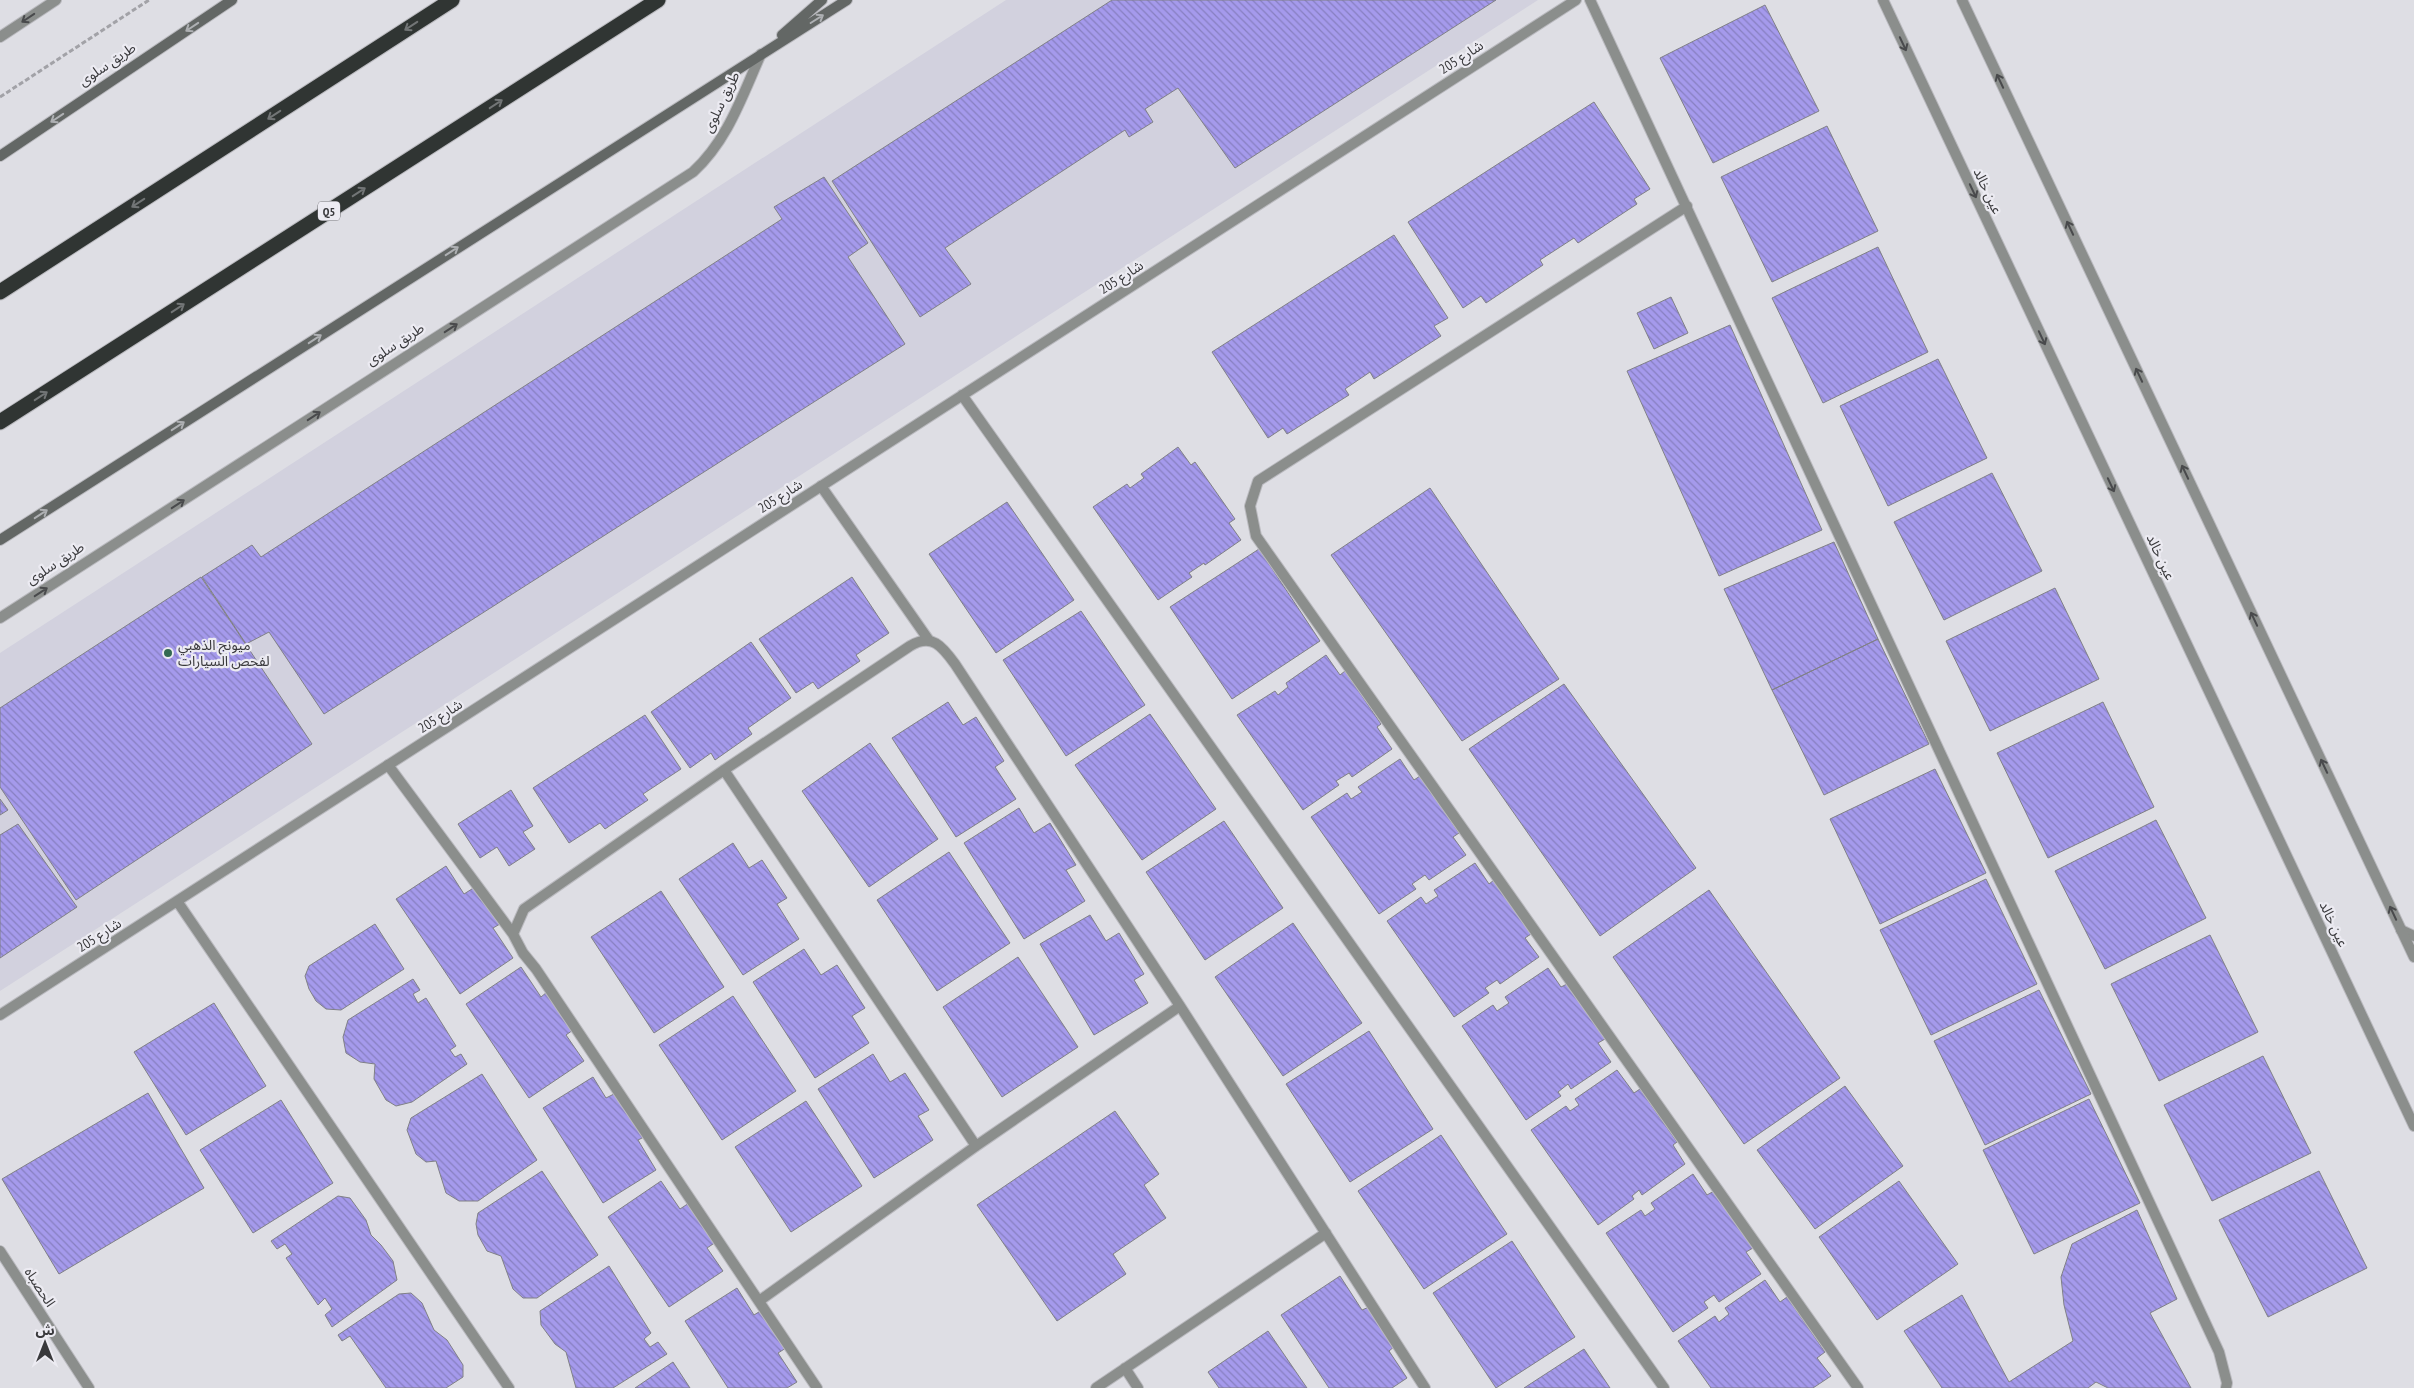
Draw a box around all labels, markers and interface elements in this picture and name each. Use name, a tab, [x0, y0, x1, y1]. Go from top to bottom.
one-way arrow	[21, 13, 35, 24]
one-way arrow	[810, 13, 824, 23]
one-way arrow	[185, 22, 199, 32]
one-way arrow	[404, 22, 418, 32]
street label: شارع 205	[1435, 36, 1488, 80]
one-way arrow	[1899, 36, 1909, 51]
street label: طريق سلوى	[75, 38, 140, 91]
street label: طريق سلوى	[699, 69, 744, 136]
one-way arrow	[1995, 74, 2005, 89]
one-way arrow	[488, 99, 502, 109]
one-way arrow	[268, 110, 282, 120]
one-way arrow	[50, 113, 64, 123]
street label: عين خالد	[1970, 165, 2006, 217]
one-way arrow	[1968, 183, 1978, 198]
one-way arrow	[351, 187, 365, 197]
one-way arrow	[131, 198, 145, 208]
road number: Q5	[318, 202, 340, 220]
one-way arrow	[2064, 221, 2074, 236]
one-way arrow	[445, 246, 459, 257]
street label: شارع 205	[1095, 256, 1148, 300]
one-way arrow	[170, 303, 184, 313]
street label: طريق سلوى	[363, 319, 428, 370]
one-way arrow	[443, 322, 457, 332]
one-way arrow	[2038, 330, 2047, 345]
one-way arrow	[308, 333, 322, 344]
one-way arrow	[2134, 368, 2143, 383]
one-way arrow	[34, 391, 48, 401]
one-way arrow	[307, 410, 321, 421]
one-way arrow	[171, 421, 185, 431]
one-way arrow	[2180, 465, 2189, 480]
street label: شارع 205	[754, 475, 807, 519]
one-way arrow	[2107, 477, 2117, 492]
one-way arrow	[170, 498, 184, 508]
one-way arrow	[34, 508, 48, 519]
street label: عين خالد	[2143, 531, 2179, 583]
street label: طريق سلوى	[23, 538, 88, 589]
one-way arrow	[34, 586, 48, 597]
one-way arrow	[2249, 612, 2259, 627]
place label: ميونج الذهبي لفحص السيارات	[178, 636, 270, 670]
marker: ميونج الذهبي لفحص السيارات	[162, 647, 174, 659]
street label: شارع 205	[414, 695, 467, 739]
one-way arrow	[2318, 759, 2328, 774]
street label: عين خالد	[2316, 898, 2352, 950]
one-way arrow	[2388, 906, 2397, 921]
street label: شارع 205	[73, 914, 126, 958]
street label: الحصباه	[21, 1264, 59, 1310]
north arrow	[20, 1318, 70, 1368]
text: ش	[35, 1321, 55, 1339]

